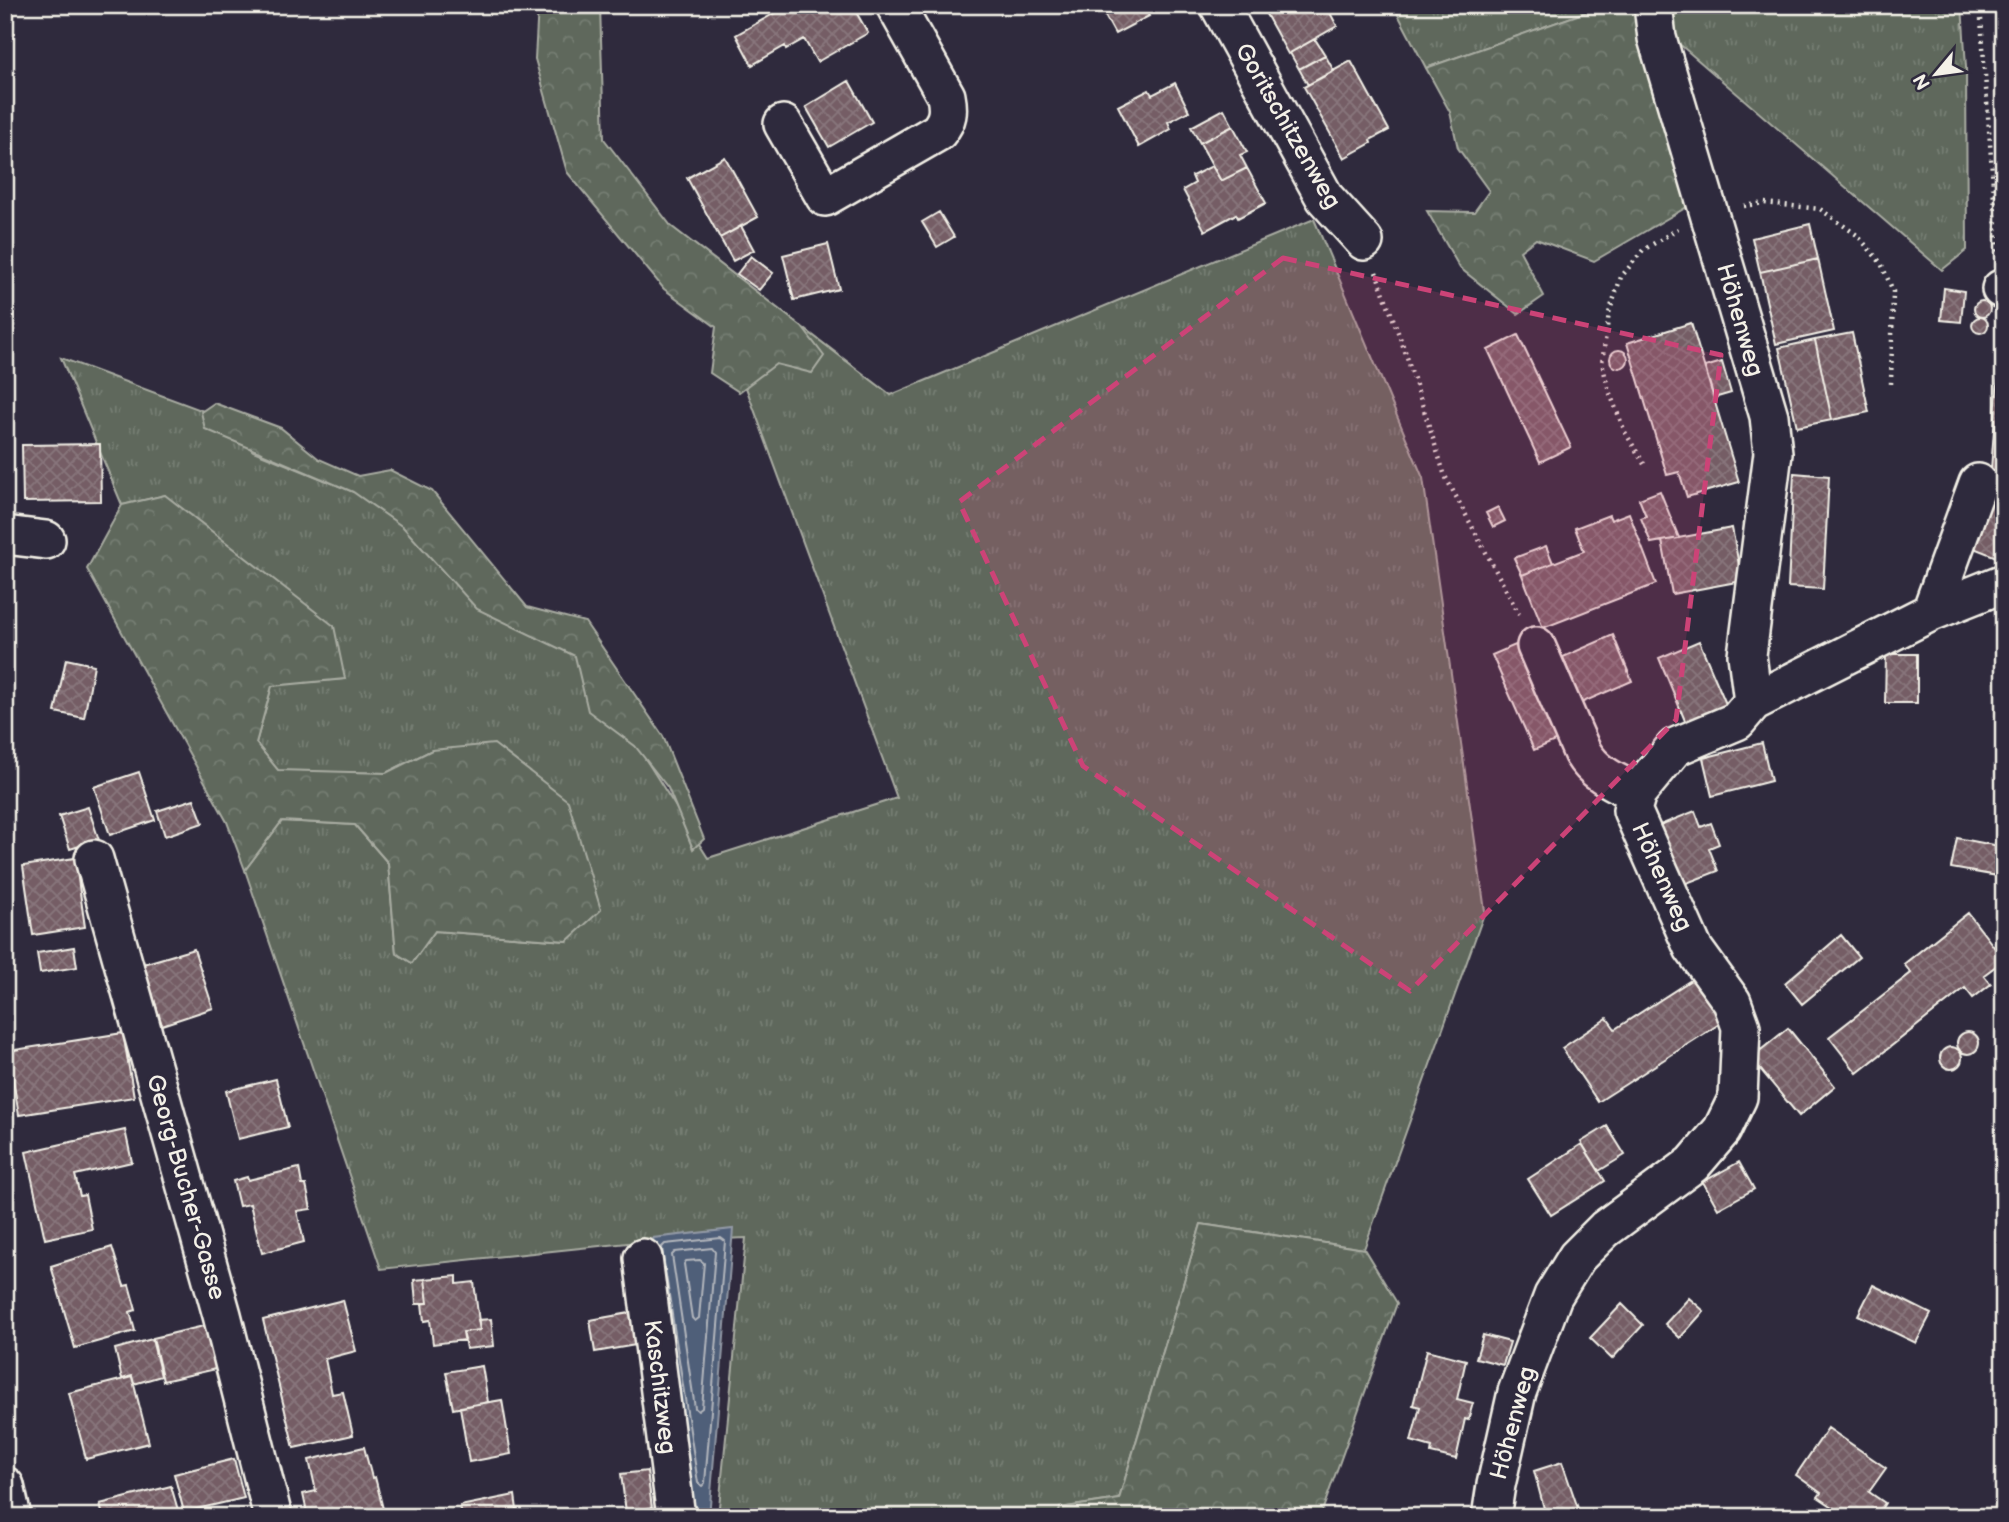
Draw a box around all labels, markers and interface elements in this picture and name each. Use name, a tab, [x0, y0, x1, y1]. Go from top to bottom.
street label: Goritschitzenweg	[1229, 38, 1347, 214]
north arrow	[1900, 38, 1970, 108]
text: N	[1909, 70, 1936, 93]
street label: Höhenweg	[1710, 260, 1770, 380]
street label: Höhenweg	[1625, 818, 1699, 936]
street label: Georg-Bucher-Gasse	[140, 1071, 232, 1303]
street label: Kaschitzweg	[637, 1318, 683, 1456]
street label: Höhenweg	[1484, 1363, 1542, 1483]

